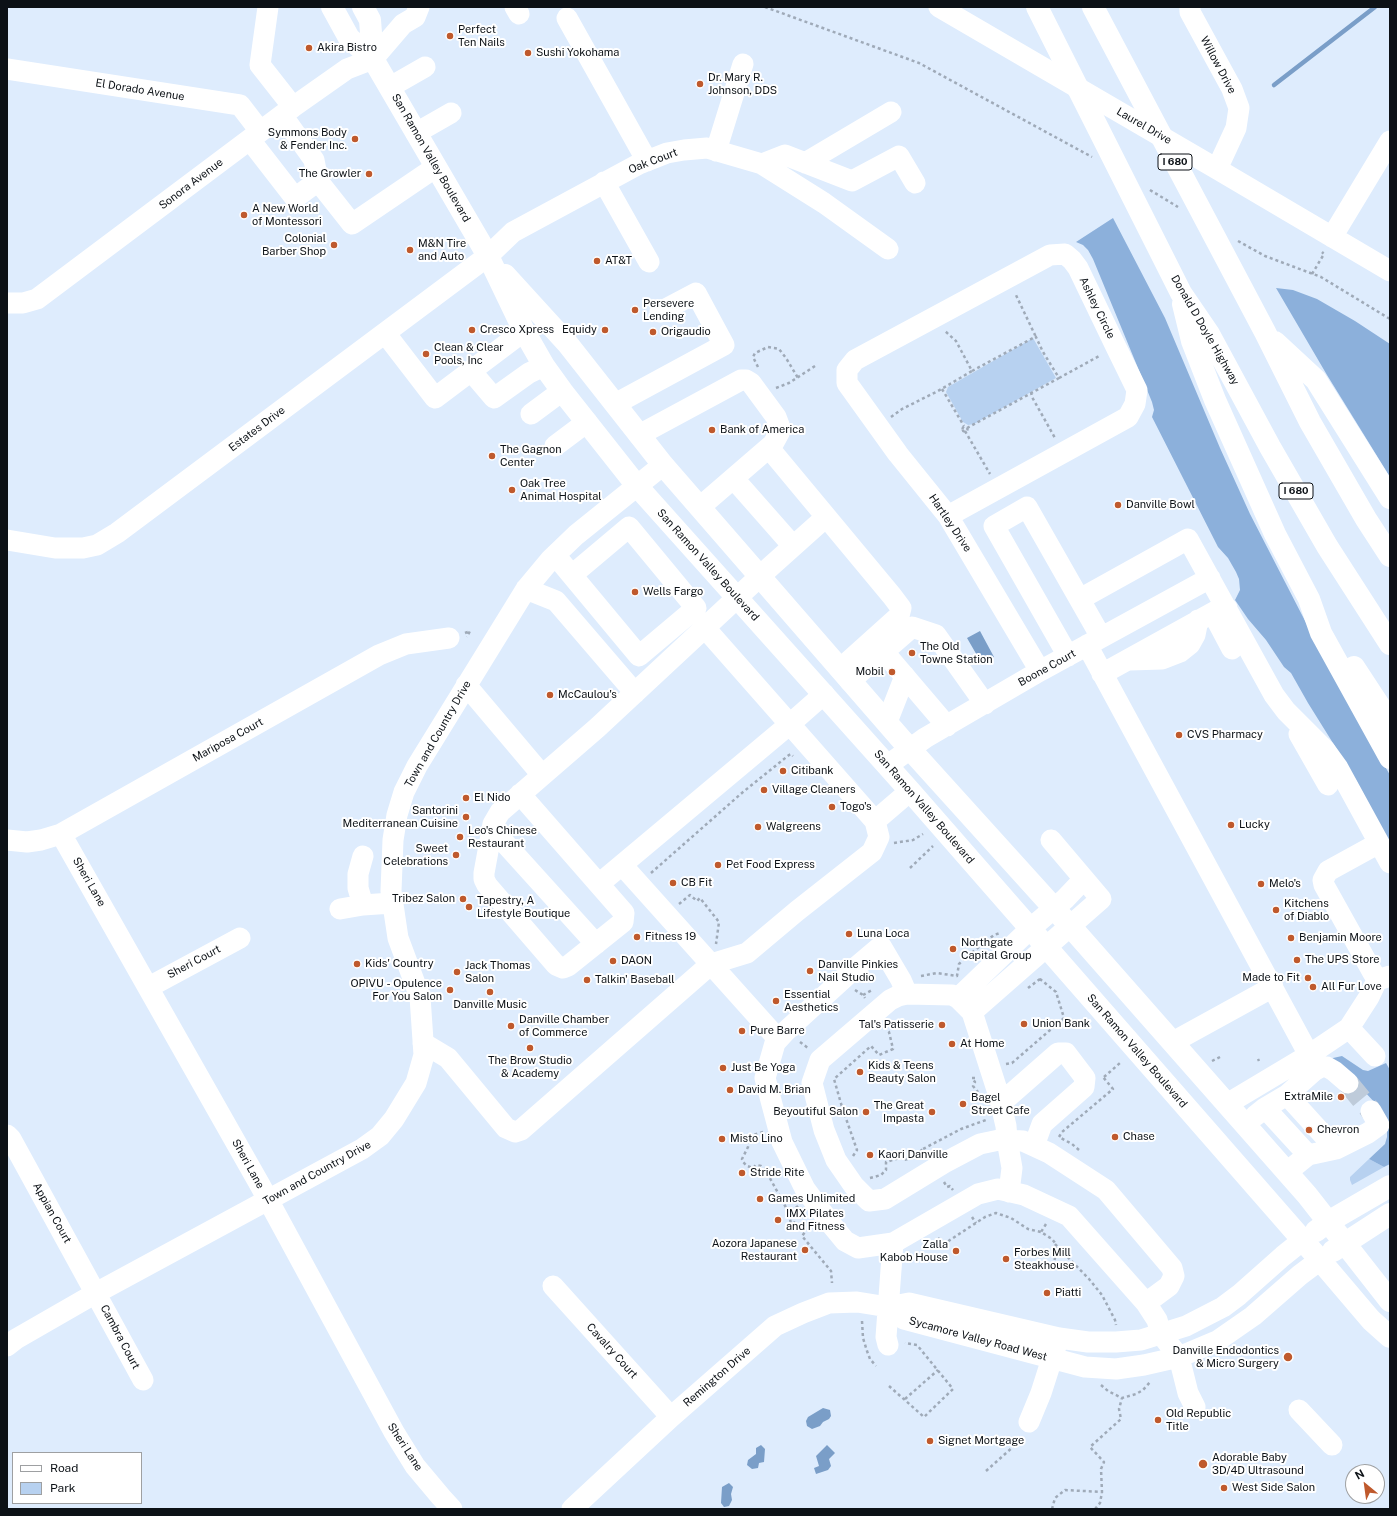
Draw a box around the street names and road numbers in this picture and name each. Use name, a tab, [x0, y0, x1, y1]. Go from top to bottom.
street label: Willow Drive	[1197, 34, 1239, 96]
street label: El Dorado Avenue	[95, 76, 185, 104]
street label: San Ramon Valley Boulevard	[389, 91, 473, 225]
street label: Laurel Drive	[1114, 105, 1174, 147]
street label: Oak Court	[627, 146, 679, 176]
road number: I 680	[1158, 154, 1192, 170]
street label: Sonora Avenue	[156, 156, 226, 212]
street label: Donald D Doyle Highway	[1168, 273, 1242, 387]
street label: Ashley Circle	[1076, 275, 1118, 341]
street label: Estates Drive	[226, 404, 288, 454]
road number: I 680	[1279, 483, 1313, 499]
street label: Hartley Drive	[926, 492, 974, 554]
street label: San Ramon Valley Boulevard	[654, 506, 762, 624]
street label: Boone Court	[1016, 647, 1078, 689]
street label: Town and Country Drive	[402, 678, 474, 790]
street label: Mariposa Court	[190, 715, 266, 765]
street label: San Ramon Valley Boulevard	[871, 748, 977, 866]
street label: Sheri Lane	[70, 855, 108, 909]
street label: Sheri Court	[165, 942, 223, 982]
street label: San Ramon Valley Boulevard	[1084, 992, 1190, 1110]
street label: Sheri Lane	[229, 1137, 267, 1191]
street label: Town and Country Drive	[261, 1138, 373, 1208]
street label: Appian Court	[30, 1180, 74, 1246]
street label: Cambra Court	[97, 1302, 143, 1372]
street label: Sycamore Valley Road West	[907, 1314, 1049, 1364]
street label: Cavalry Court	[584, 1321, 640, 1381]
street label: Remington Drive	[681, 1344, 753, 1410]
street label: Sheri Lane	[385, 1421, 425, 1473]

